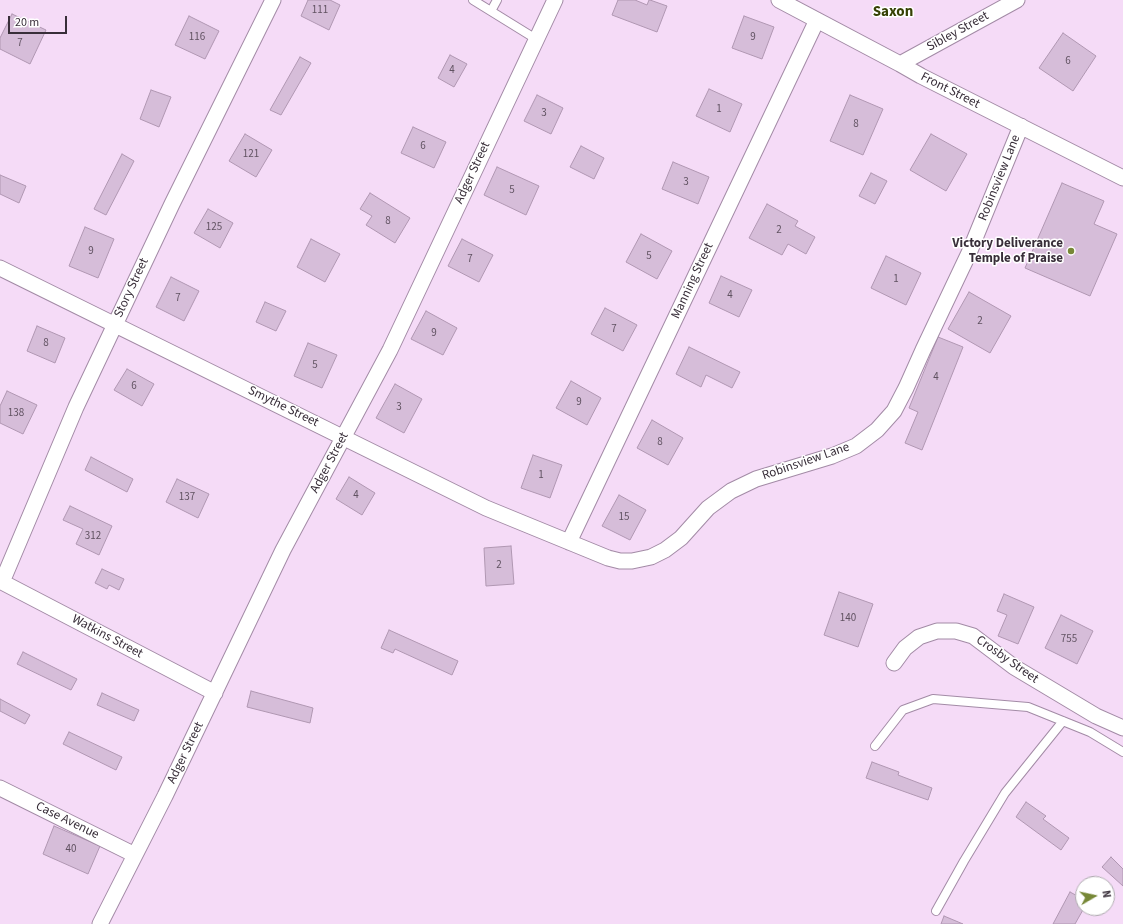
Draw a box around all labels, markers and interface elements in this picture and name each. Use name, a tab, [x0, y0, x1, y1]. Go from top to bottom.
house number: 111	[312, 4, 328, 18]
district label: Saxon	[873, 4, 913, 22]
scale bar	[10, 8, 69, 34]
street label: Sibley Street	[924, 9, 992, 55]
text: 20 m	[15, 14, 39, 31]
house number: 116	[189, 31, 205, 45]
house number: 9	[750, 31, 756, 45]
house number: 7	[17, 37, 23, 51]
house number: 6	[1065, 55, 1071, 69]
house number: 4	[449, 64, 455, 78]
street label: Front Street	[918, 69, 982, 113]
house number: 1	[716, 103, 722, 117]
house number: 3	[541, 107, 547, 121]
house number: 8	[853, 118, 859, 132]
street label: Robinsview Lane	[976, 133, 1024, 223]
street label: Adger Street	[452, 139, 494, 207]
house number: 6	[420, 140, 426, 154]
house number: 121	[243, 148, 259, 162]
house number: 3	[683, 176, 689, 190]
house number: 5	[509, 184, 515, 198]
house number: 8	[385, 215, 391, 229]
house number: 125	[206, 221, 222, 235]
house number: 2	[776, 224, 782, 238]
place label: Victory Deliverance Temple of Praise	[952, 236, 1063, 267]
street label: Manning Street	[669, 240, 717, 322]
house number: 9	[88, 245, 94, 259]
marker: Victory Deliverance Temple of Praise	[1066, 246, 1076, 256]
house number: 5	[646, 250, 652, 264]
house number: 7	[467, 253, 473, 267]
street label: Story Street	[111, 256, 153, 320]
house number: 1	[893, 273, 899, 287]
house number: 4	[727, 289, 733, 303]
house number: 7	[175, 292, 181, 306]
house number: 2	[977, 315, 983, 329]
house number: 7	[611, 323, 617, 337]
house number: 9	[431, 327, 437, 341]
house number: 8	[43, 337, 49, 351]
house number: 5	[312, 359, 318, 373]
house number: 4	[933, 371, 939, 385]
house number: 6	[131, 380, 137, 394]
street label: Smythe Street	[245, 383, 321, 431]
house number: 9	[576, 396, 582, 410]
house number: 3	[396, 401, 402, 415]
house number: 138	[8, 407, 24, 421]
street label: Adger Street	[307, 430, 353, 496]
house number: 8	[657, 436, 663, 450]
street label: Robinsview Lane	[760, 440, 852, 484]
house number: 1	[538, 469, 544, 483]
house number: 4	[353, 489, 359, 503]
house number: 137	[179, 491, 195, 505]
house number: 15	[619, 511, 629, 525]
house number: 312	[85, 530, 101, 544]
house number: 2	[496, 559, 502, 573]
street label: Watkins Street	[69, 612, 145, 662]
house number: 140	[840, 612, 856, 626]
street label: Crosby Street	[973, 633, 1041, 687]
house number: 755	[1061, 633, 1077, 647]
street label: Adger Street	[164, 720, 208, 786]
street label: Case Avenue	[33, 799, 101, 843]
house number: 40	[66, 843, 76, 857]
north arrow	[1075, 876, 1115, 916]
text: N	[1098, 889, 1114, 899]

